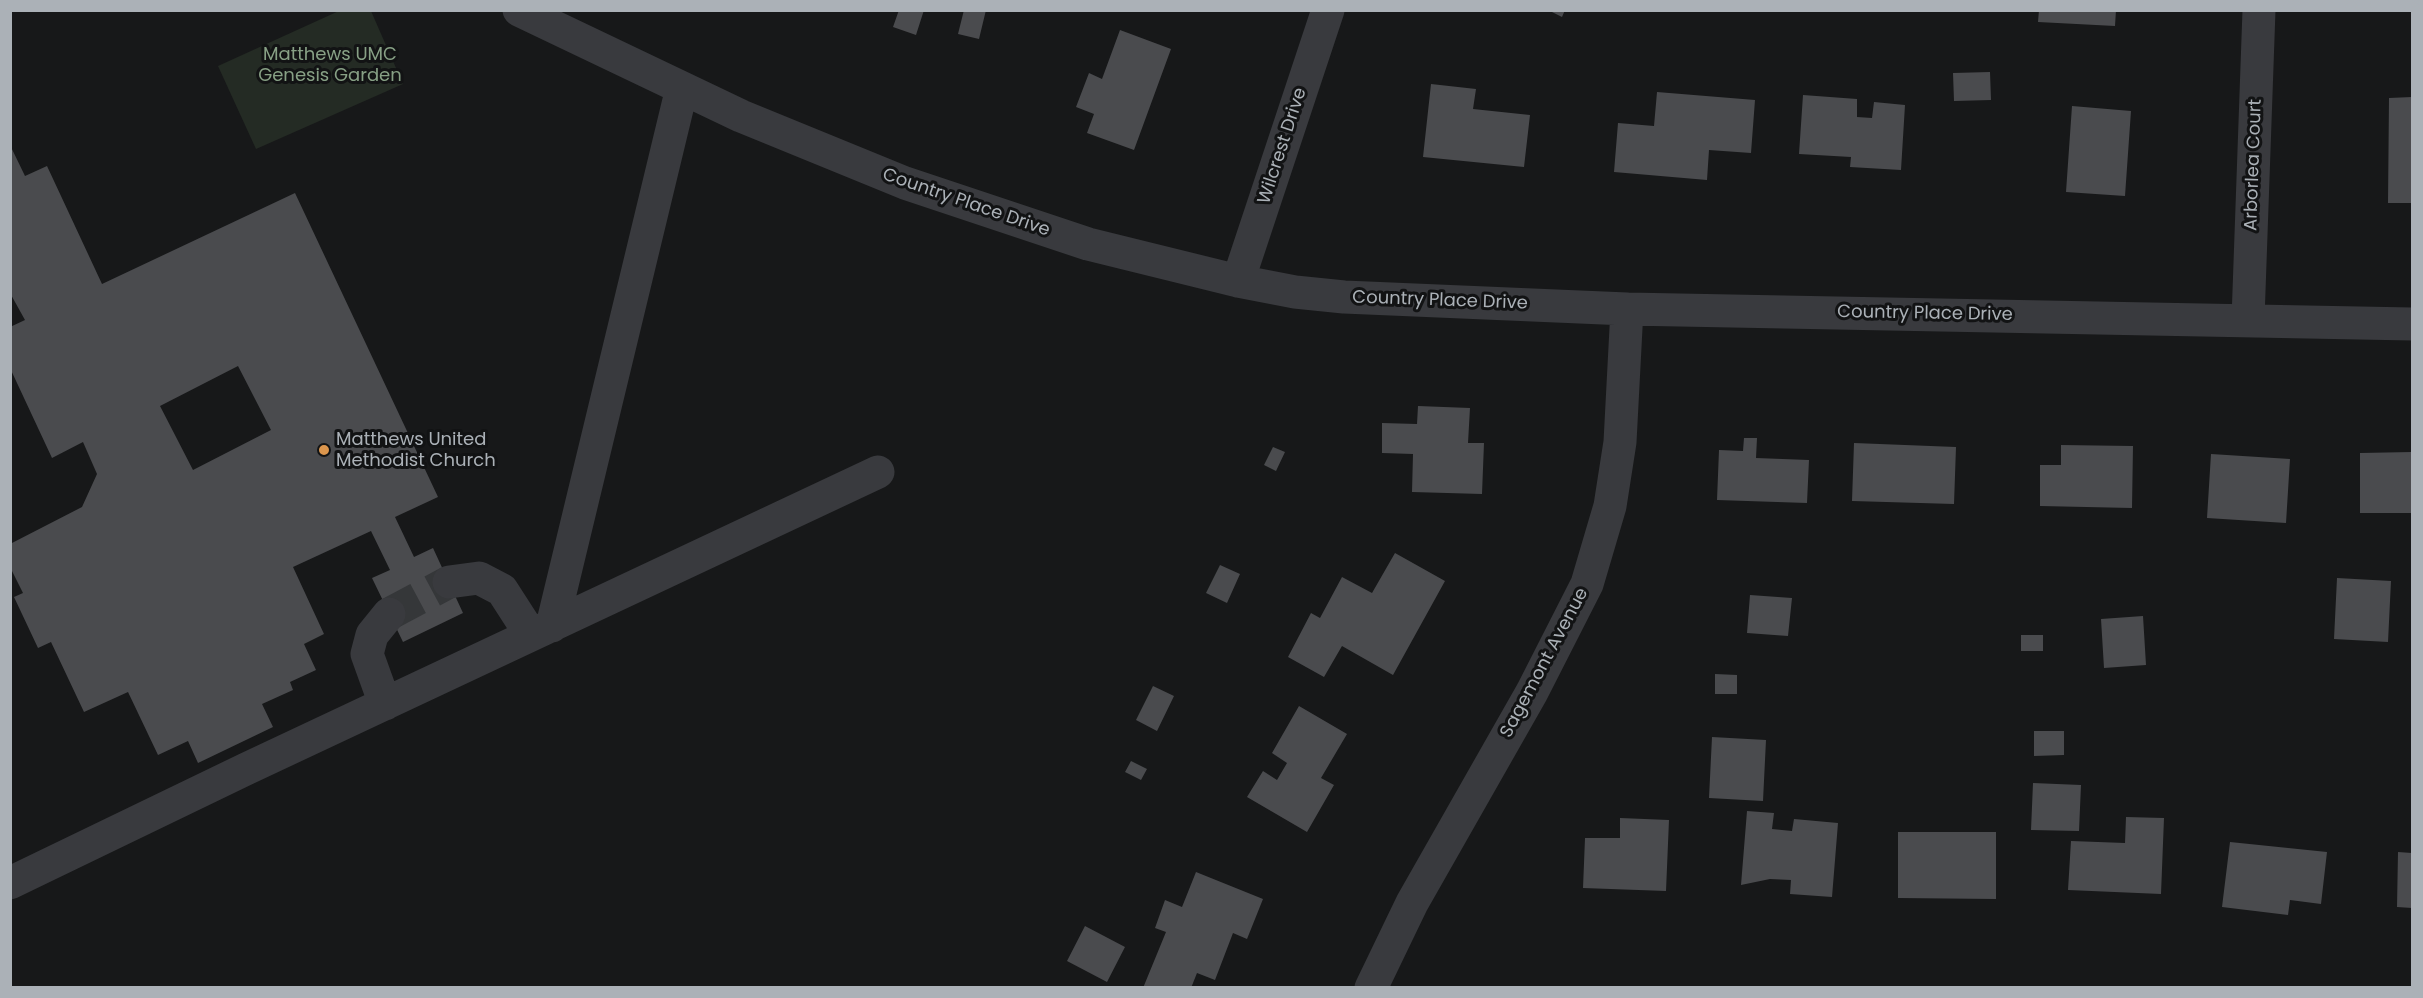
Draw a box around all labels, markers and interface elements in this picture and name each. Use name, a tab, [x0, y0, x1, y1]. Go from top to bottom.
park label: Matthews UMC Genesis Garden	[258, 44, 402, 86]
street label: Wilcrest Drive	[1254, 85, 1312, 207]
street label: Arborlea Court	[2241, 99, 2267, 231]
street label: Country Place Drive	[879, 164, 1053, 242]
street label: Country Place Drive	[1352, 287, 1528, 315]
street label: Country Place Drive	[1837, 302, 2013, 326]
place label: Matthews United Methodist Church	[336, 429, 496, 472]
marker: Matthews United Methodist Church	[317, 443, 331, 457]
street label: Sagemont Avenue	[1496, 584, 1594, 742]

